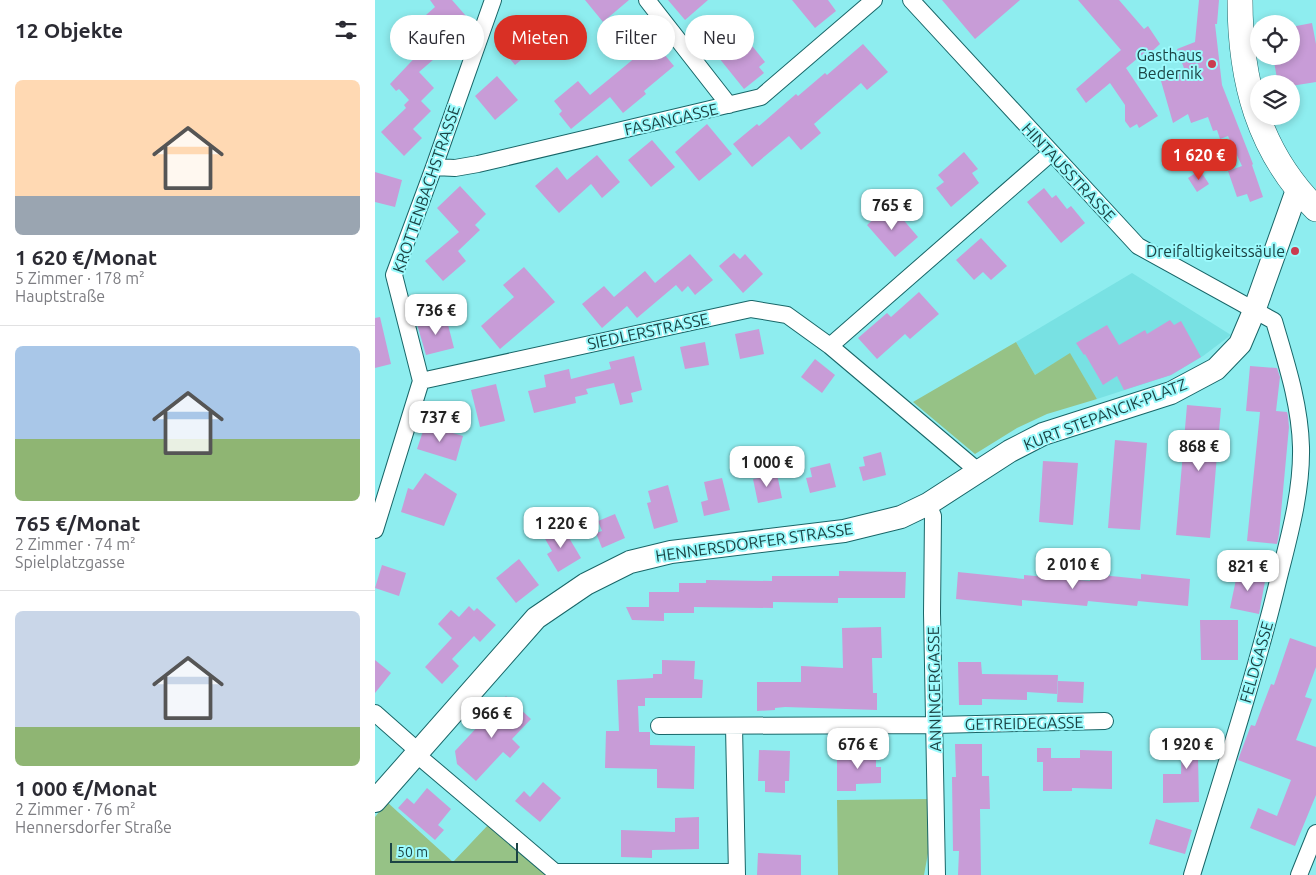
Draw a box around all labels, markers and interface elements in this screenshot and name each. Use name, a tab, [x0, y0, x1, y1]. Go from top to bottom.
chip: Kaufen	[390, 15, 484, 60]
chip: Mieten	[494, 15, 587, 60]
chip: Filter	[597, 15, 675, 60]
chip: Neu	[685, 15, 754, 60]
map controls	[1250, 15, 1300, 125]
button: locate	[1250, 15, 1300, 65]
icon: filters	[332, 16, 360, 44]
text: 12 Objekte	[15, 18, 123, 42]
place label: Gasthaus Bedernik	[1136, 46, 1202, 82]
marker: Gasthaus Bedernik	[1206, 58, 1218, 70]
button: layers	[1250, 75, 1300, 125]
street label: FASANGASSE	[622, 99, 720, 139]
street label: KROTTENBACHSTRASSE	[389, 103, 463, 275]
icon: home	[143, 113, 233, 203]
street label: HINTAUSSTRASSE	[1019, 119, 1119, 225]
pin: 1 620 €	[1153, 138, 1245, 181]
text: 1 620 €	[1173, 146, 1225, 164]
pin: 765 €	[857, 188, 927, 231]
text: 765 €	[872, 196, 912, 214]
place label: Dreifaltigkeitssäule	[1146, 242, 1285, 260]
text: 1 620 €/Monat	[15, 245, 157, 269]
marker: Dreifaltigkeitssäule	[1289, 245, 1301, 257]
text: 5 Zimmer · 178 m²	[15, 269, 145, 287]
text: Hauptstraße	[15, 287, 105, 305]
pin: 736 €	[401, 294, 471, 336]
text: 736 €	[416, 301, 456, 319]
street label: SIEDLERSTRASSE	[586, 309, 711, 353]
street label: KURT STEPANCIK-PLATZ	[1021, 375, 1189, 453]
icon: home	[143, 378, 233, 468]
pin: 737 €	[405, 400, 475, 443]
text: 737 €	[420, 408, 460, 426]
pin: 868 €	[1164, 430, 1234, 472]
text: 868 €	[1179, 437, 1219, 455]
pin: 1 000 €	[721, 446, 813, 488]
text: 1 000 €	[741, 453, 793, 471]
pin: 1 220 €	[515, 506, 607, 549]
text: 765 €/Monat	[15, 511, 140, 535]
text: 1 220 €	[535, 514, 587, 532]
street label: HENNERSDORFER STRASSE	[654, 519, 854, 565]
text: 2 Zimmer · 74 m²	[15, 535, 136, 553]
pin: 2 010 €	[1027, 548, 1119, 590]
pin: 821 €	[1213, 550, 1283, 592]
text: Spielplatzgasse	[15, 553, 125, 571]
text: 2 010 €	[1047, 555, 1099, 573]
text: 821 €	[1228, 557, 1268, 575]
street label: FELDGASSE	[1236, 619, 1276, 705]
street label: ANNINGERGASSE	[924, 626, 944, 752]
icon: home	[143, 643, 233, 733]
pin: 966 €	[457, 696, 527, 739]
text: 966 €	[472, 704, 512, 722]
street label: GETREIDEGASSE	[965, 713, 1083, 733]
pin: 676 €	[823, 728, 893, 770]
pin: 1 920 €	[1141, 728, 1233, 770]
text: 676 €	[838, 735, 878, 753]
text: 1 920 €	[1161, 735, 1213, 753]
text: 1 000 €/Monat	[15, 776, 157, 800]
text: 2 Zimmer · 76 m²	[15, 800, 136, 818]
text: Hennersdorfer Straße	[15, 818, 172, 836]
scale bar	[390, 840, 517, 863]
text: 50 m	[397, 844, 428, 860]

